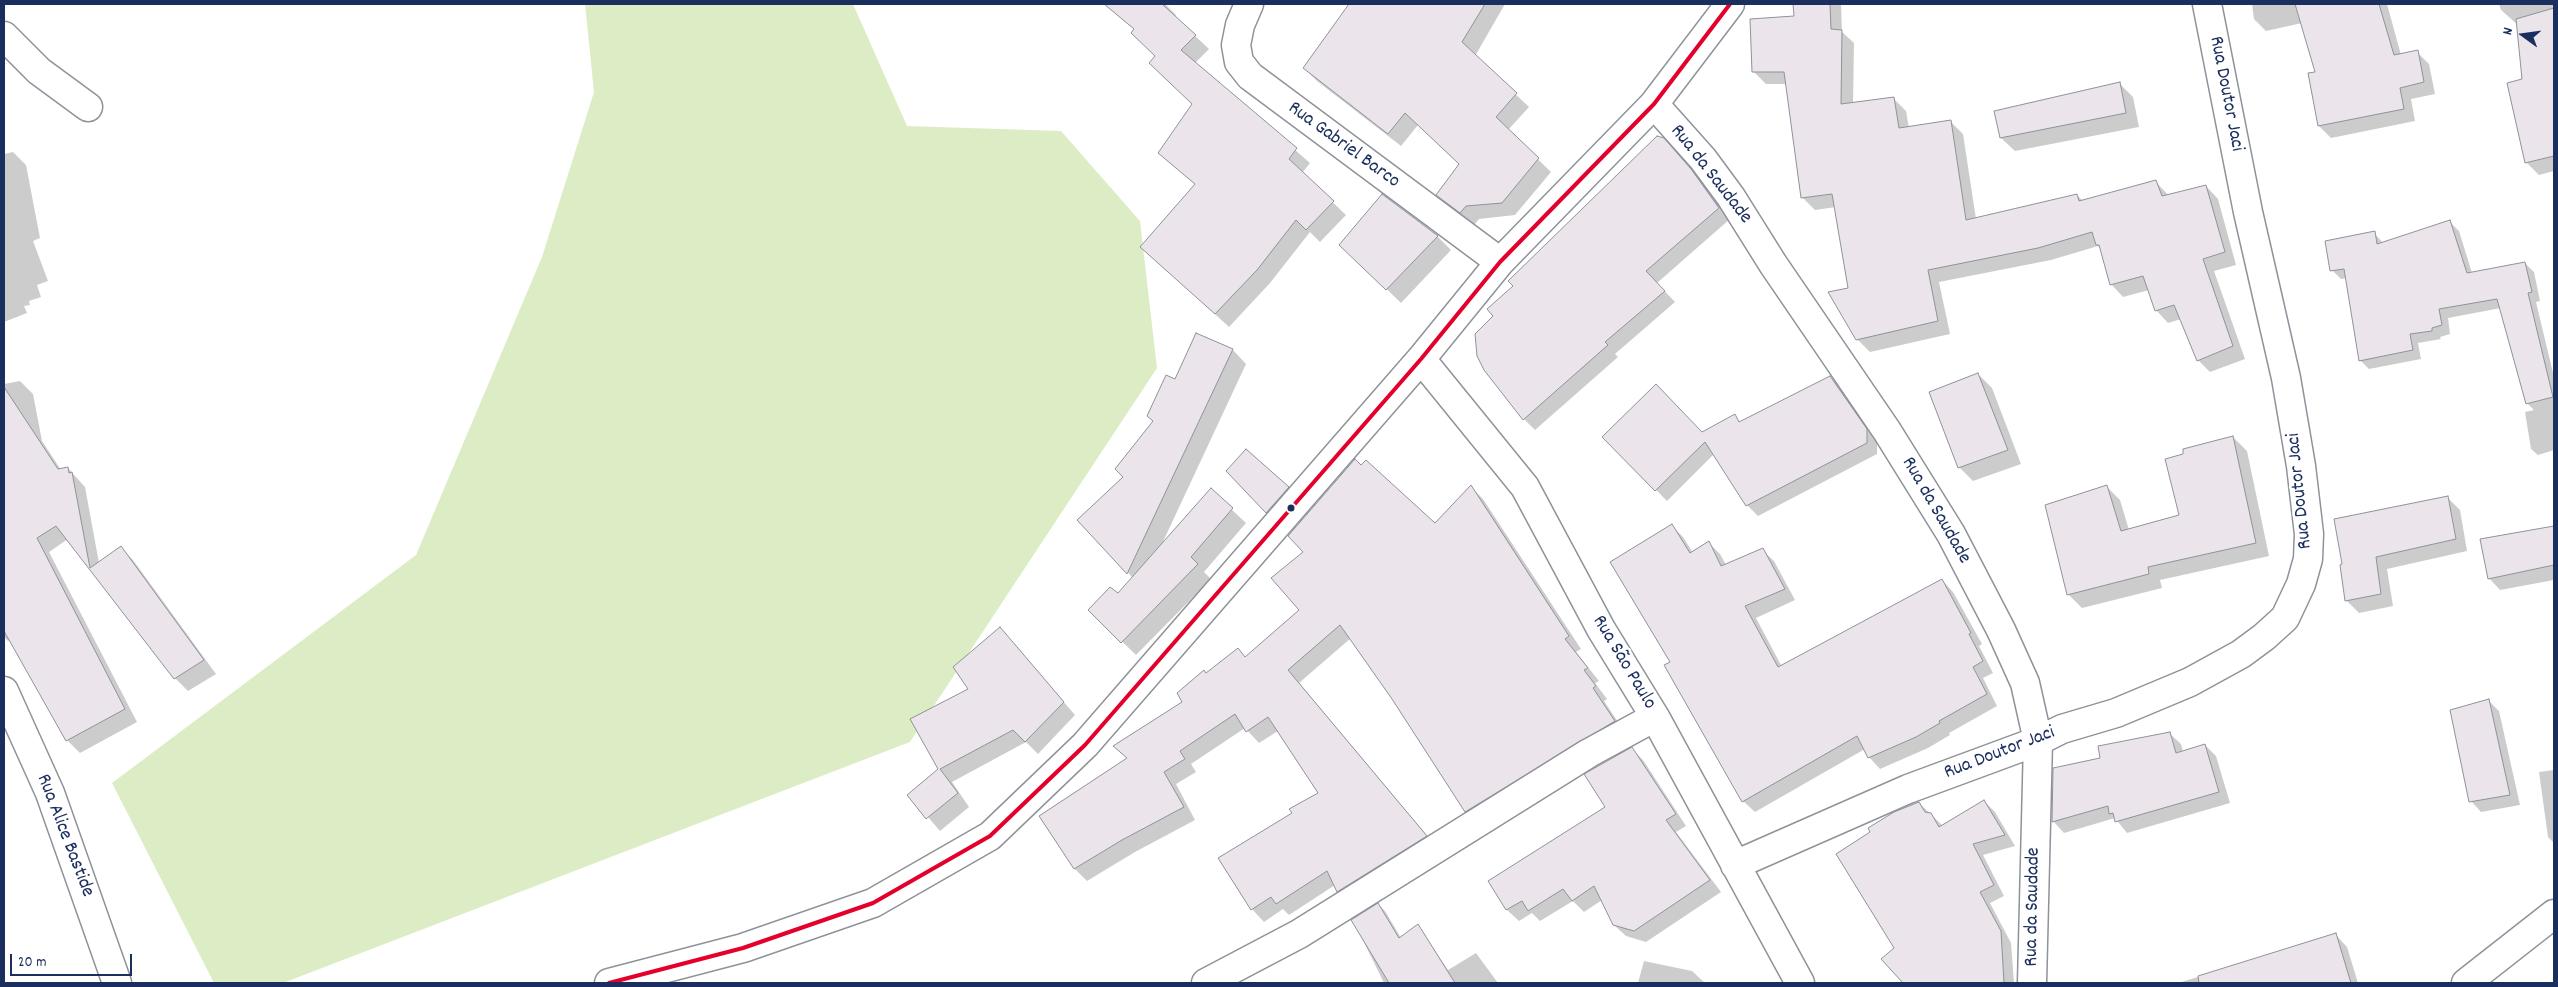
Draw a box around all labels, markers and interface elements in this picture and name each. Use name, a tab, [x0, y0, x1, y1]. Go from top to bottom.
north arrow	[2498, 10, 2548, 60]
text: N	[2498, 26, 2519, 37]
street label: Rua Doutor Jaci	[2202, 34, 2248, 154]
street label: Rua Gabriel Barco	[1282, 97, 1404, 195]
street label: Rua da Saudade	[1664, 121, 1756, 229]
street label: Rua Doutor Jaci	[2283, 432, 2319, 550]
street label: Rua da Saudade	[1895, 453, 1975, 569]
unlabelled marker	[1286, 503, 1296, 513]
street label: Rua São Paulo	[1586, 612, 1660, 714]
street label: Rua Doutor Jaci	[1941, 722, 2059, 786]
street label: Rua Alice Bastide	[30, 771, 98, 901]
street label: Rua da Saudade	[2021, 847, 2047, 967]
scale bar	[12, 944, 135, 976]
text: 20 m	[18, 952, 46, 974]

